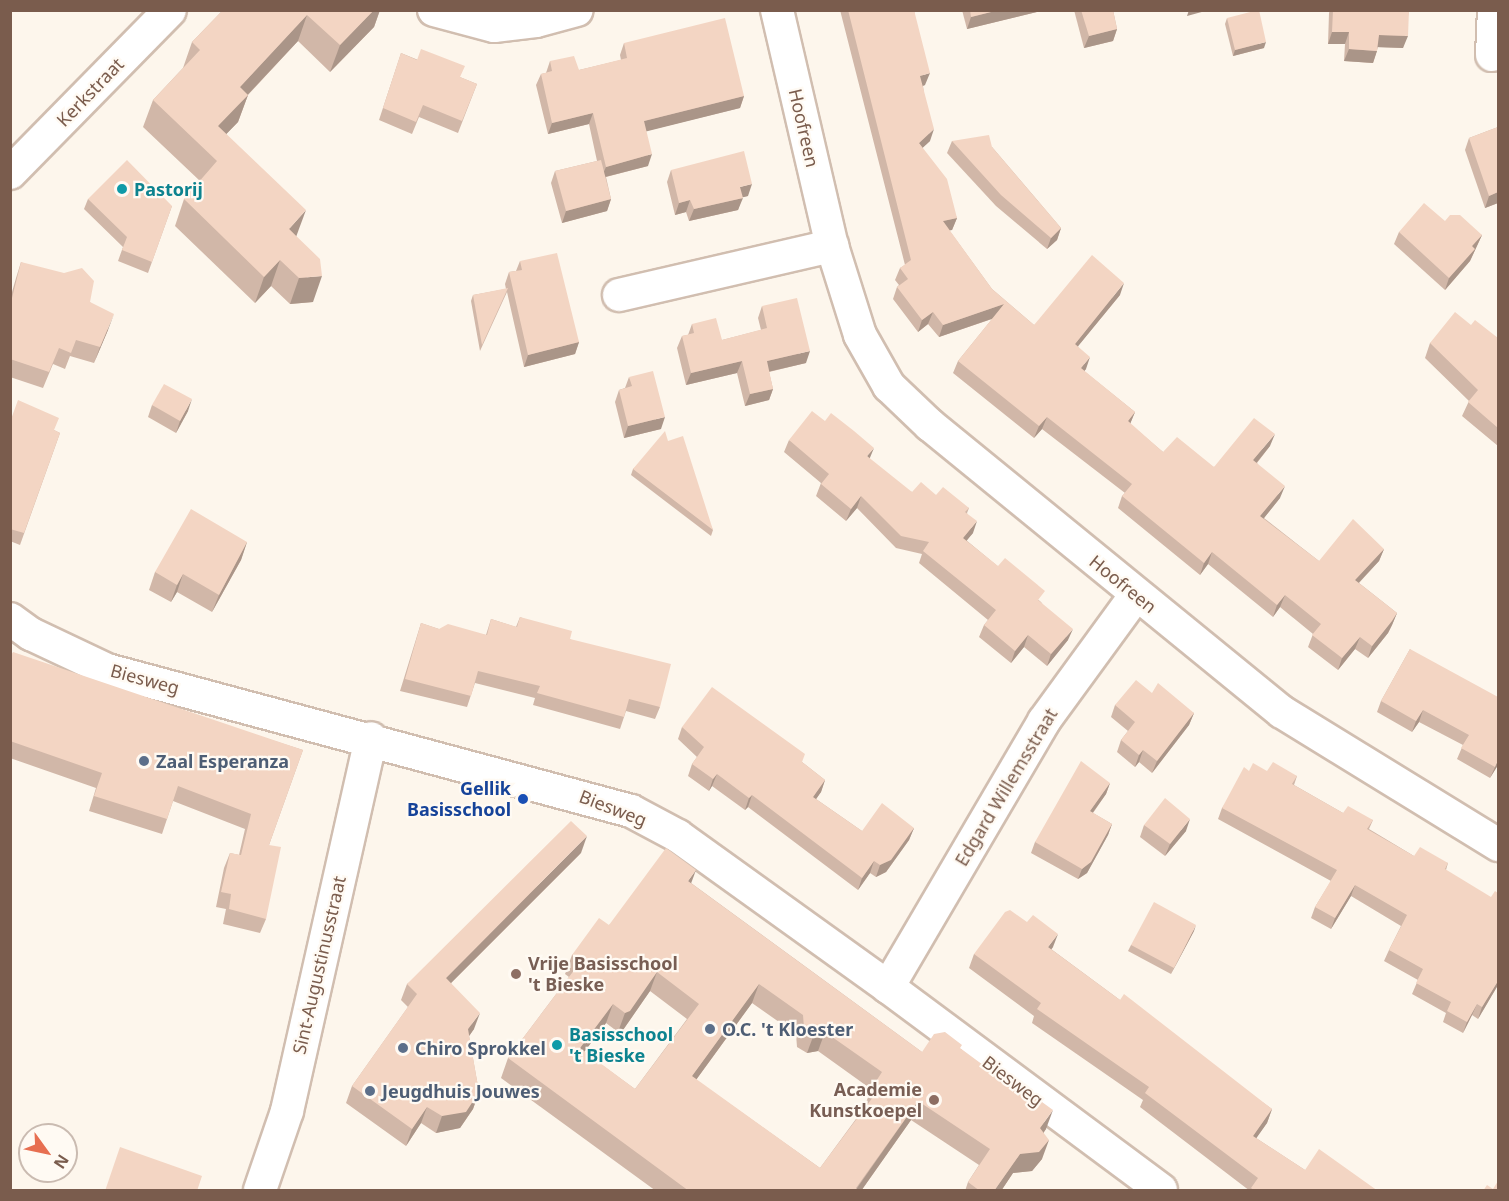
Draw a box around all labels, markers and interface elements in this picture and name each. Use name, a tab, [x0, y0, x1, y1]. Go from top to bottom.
street label: Kerkstraat	[52, 53, 128, 131]
street label: Hoofreen	[784, 87, 824, 169]
place label: Pastorij	[134, 178, 203, 200]
marker: Pastorij	[115, 182, 129, 196]
street label: Hoofreen	[1085, 550, 1161, 618]
street label: Biesweg	[108, 659, 182, 699]
street label: Edgard Willemsstraat	[950, 704, 1062, 870]
place label: Zaal Esperanza	[156, 750, 289, 772]
marker: Zaal Esperanza	[137, 754, 151, 768]
place label: Gellik Basisschool	[407, 778, 511, 820]
street label: Biesweg	[576, 785, 650, 831]
marker: Gellik Basisschool	[516, 792, 530, 806]
street label: Sint-Augustinusstraat	[288, 874, 350, 1056]
place label: Vrije Basisschool 't Bieske	[528, 953, 678, 996]
marker: Vrije Basisschool 't Bieske	[509, 967, 523, 981]
place label: O.C. 't Kloester	[722, 1018, 853, 1040]
marker: O.C. 't Kloester	[703, 1022, 717, 1036]
place label: Basisschool 't Bieske	[569, 1024, 673, 1066]
place label: Chiro Sprokkel	[415, 1037, 546, 1059]
marker: Basisschool 't Bieske	[550, 1038, 564, 1052]
marker: Chiro Sprokkel	[396, 1041, 410, 1055]
street label: Biesweg	[978, 1051, 1048, 1111]
place label: Academie Kunstkoepel	[809, 1079, 922, 1122]
place label: Jeugdhuis Jouwes	[382, 1080, 540, 1102]
marker: Jeugdhuis Jouwes	[363, 1084, 377, 1098]
marker: Academie Kunstkoepel	[927, 1093, 941, 1107]
north arrow	[18, 1123, 78, 1183]
text: N	[49, 1150, 74, 1173]

